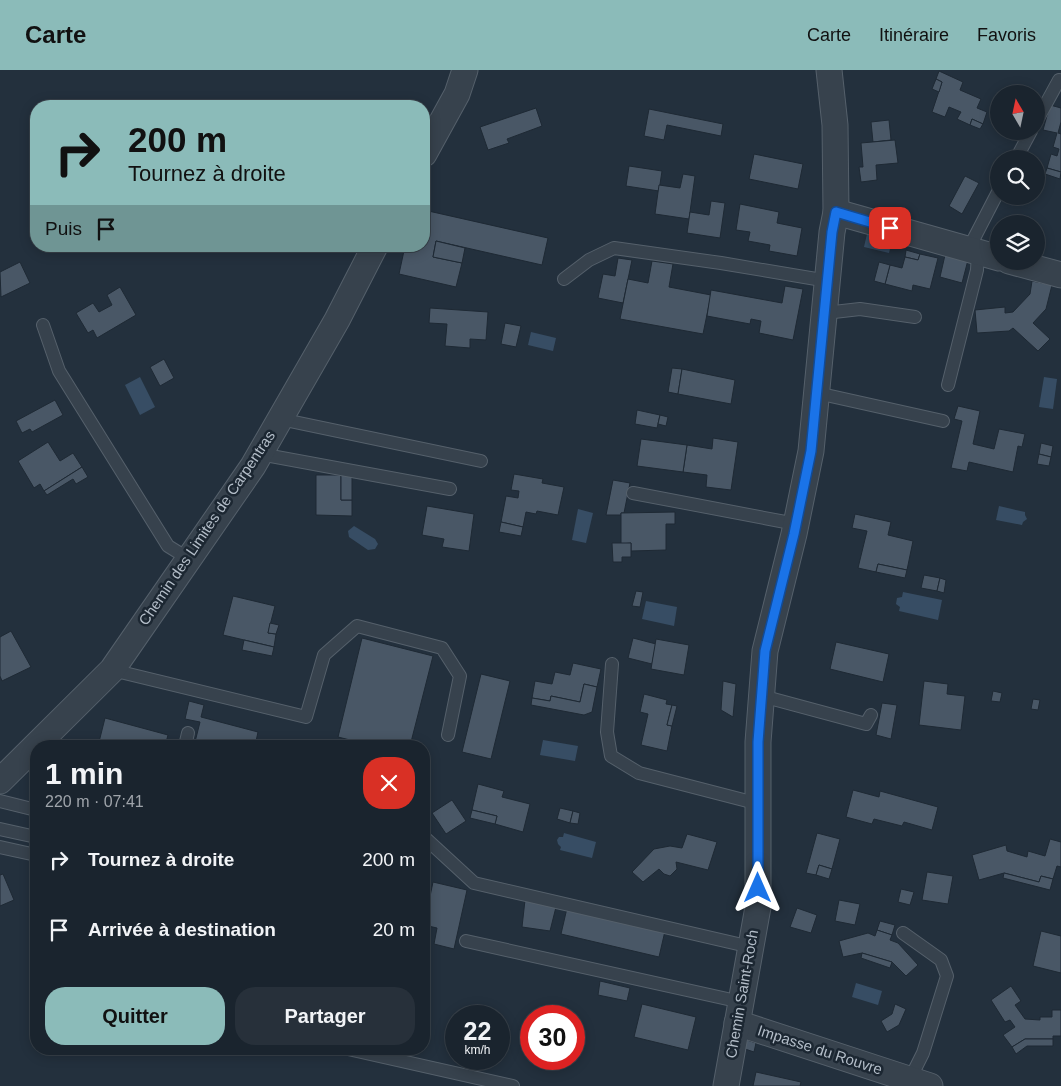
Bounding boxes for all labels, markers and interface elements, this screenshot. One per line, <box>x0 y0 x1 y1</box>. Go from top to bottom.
text: Carte <box>25 21 86 48</box>
text: Carte <box>807 25 851 45</box>
text: Itinéraire <box>879 25 949 45</box>
text: Favoris <box>977 25 1036 45</box>
north arrow <box>990 85 1045 140</box>
map controls <box>990 85 1045 270</box>
icon: right <box>45 120 110 185</box>
text: 200 m <box>128 120 227 159</box>
button: search <box>990 150 1045 205</box>
text: Tournez à droite <box>128 161 286 186</box>
pin <box>869 207 911 249</box>
icon: arrive <box>876 214 904 242</box>
icon: arrive <box>92 215 120 243</box>
button: layers <box>990 215 1045 270</box>
text: Puis <box>45 218 82 239</box>
street label: Chemin des Limites de Carpentras <box>135 427 278 628</box>
text: 1 min <box>45 757 123 790</box>
button: close <box>363 757 415 809</box>
text: 220 m · 07:41 <box>45 793 144 810</box>
icon: right <box>45 846 73 874</box>
text: Tournez à droite <box>88 849 234 870</box>
text: 200 m <box>362 849 415 870</box>
position arrow <box>731 861 783 913</box>
icon: arrive <box>45 916 73 944</box>
text: Arrivée à destination <box>88 919 276 940</box>
text: 20 m <box>373 919 415 940</box>
street label: Chemin Saint-Roch <box>722 928 761 1059</box>
button: Quitter <box>45 987 225 1045</box>
button: Partager <box>235 987 415 1045</box>
speed limit sign: 30 <box>520 1005 585 1070</box>
text: 22 <box>464 1017 491 1045</box>
street label: Impasse du Rouvre <box>756 1021 885 1078</box>
text: km/h <box>464 1043 491 1057</box>

